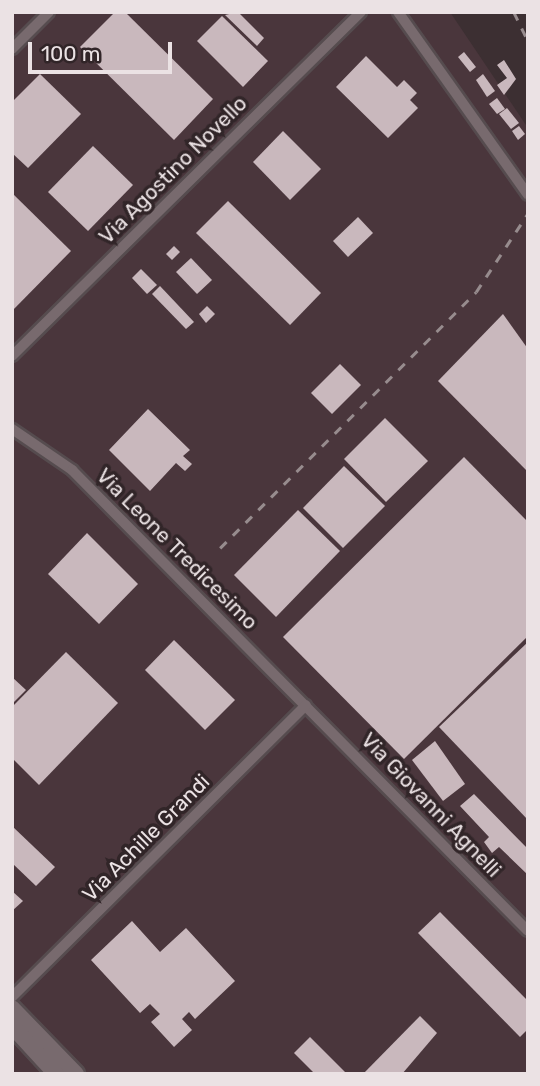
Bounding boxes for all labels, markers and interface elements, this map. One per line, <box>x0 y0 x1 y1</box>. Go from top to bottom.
scale bar <box>32 28 175 72</box>
text: 100 m <box>41 41 100 66</box>
street label: Via Agostino Novello <box>94 91 252 249</box>
street label: Via Leone Tredicesimo <box>91 463 263 635</box>
street label: Via Giovanni Agnelli <box>355 727 507 883</box>
street label: Via Achille Grandi <box>77 769 215 907</box>

